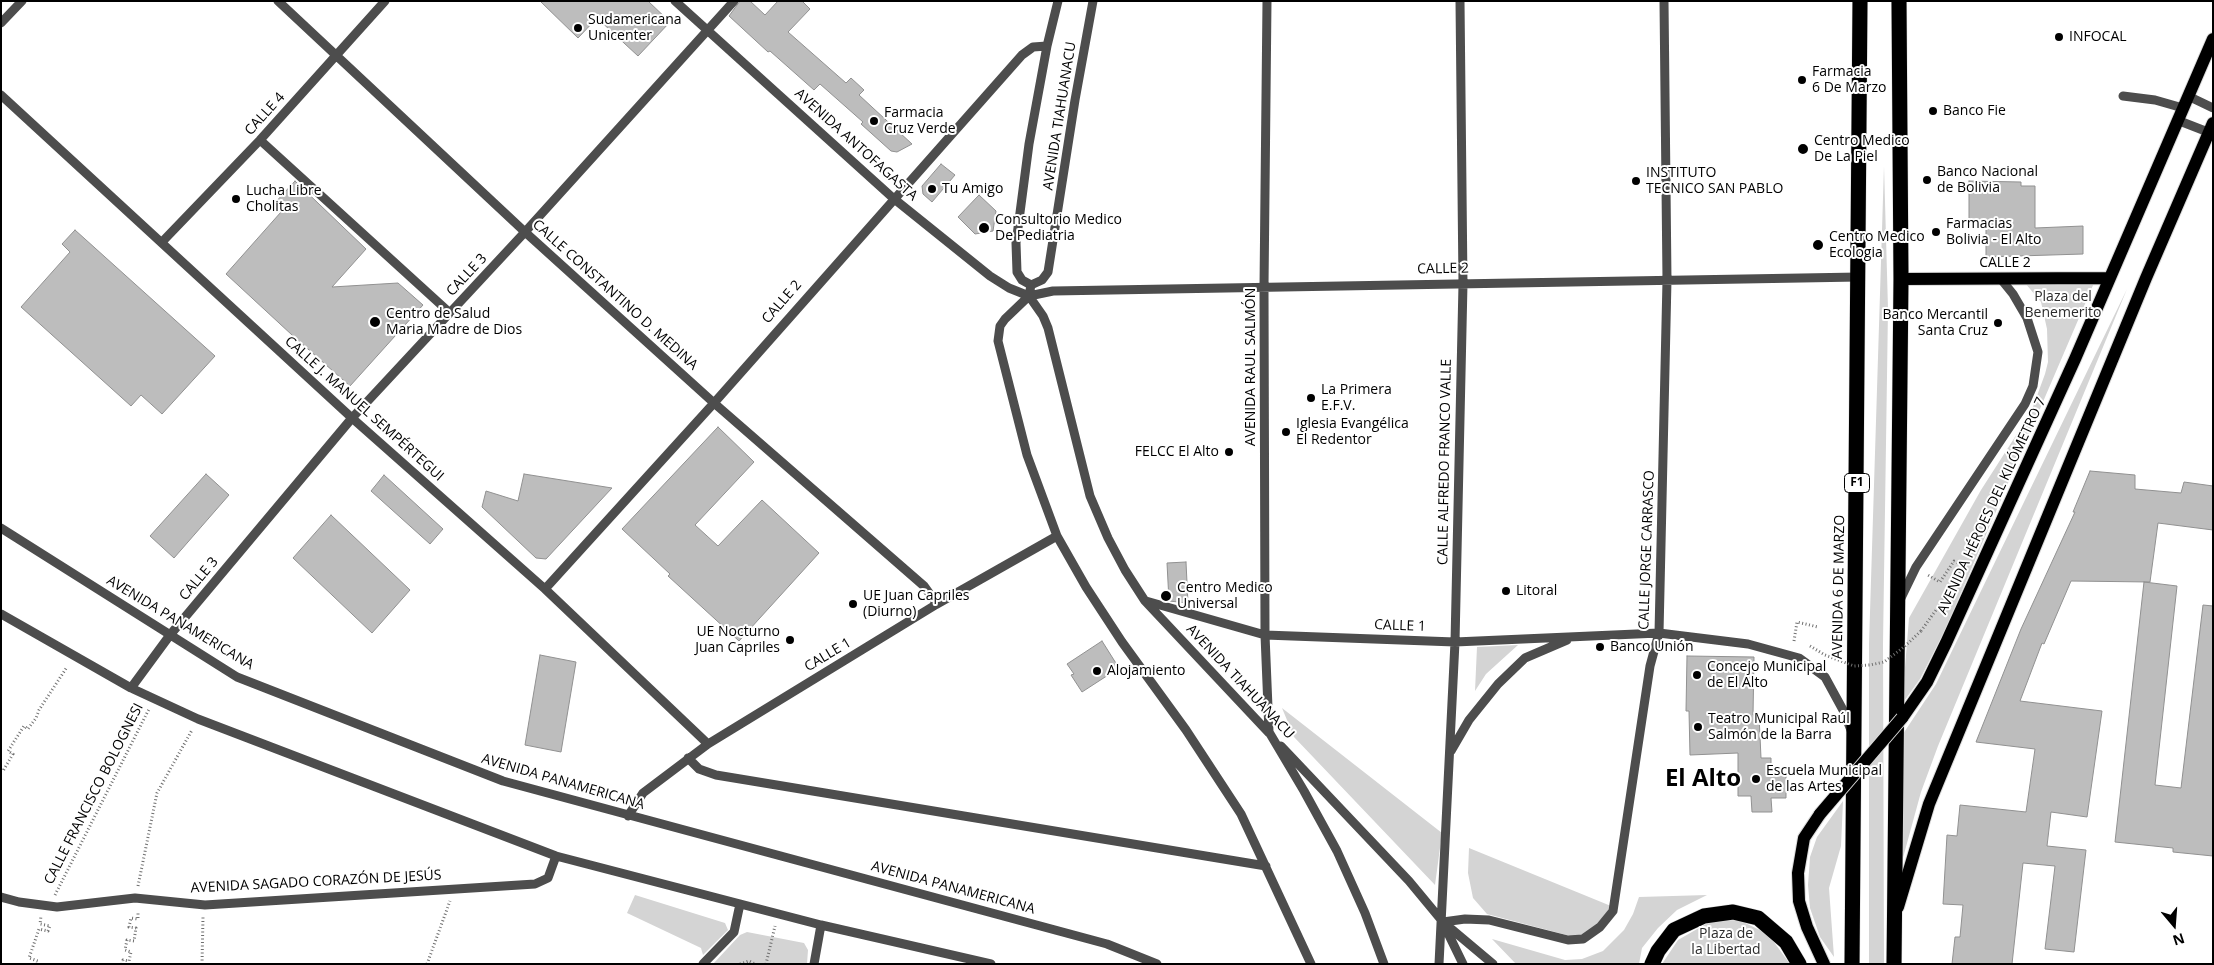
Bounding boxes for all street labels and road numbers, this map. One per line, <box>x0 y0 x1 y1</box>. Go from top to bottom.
street label: AVENIDA TIAHUANACU <box>1040 40 1080 192</box>
street label: AVENIDA ANTOFAGASTA <box>791 85 921 205</box>
street label: CALLE 4 <box>241 89 289 139</box>
street label: CALLE CONSTANTINO D. MEDINA <box>529 216 701 374</box>
street label: CALLE 3 <box>443 250 491 300</box>
street label: CALLE 2 <box>1979 255 2031 271</box>
street label: CALLE 2 <box>1417 260 1469 278</box>
street label: CALLE 2 <box>759 277 805 327</box>
street label: AVENIDA RAUL SALMÓN <box>1243 288 1259 446</box>
street label: CALLE J. MANUEL SEMPÉRTEGUI <box>281 333 447 485</box>
street label: CALLE ALFREDO FRANCO VALLE <box>1435 359 1455 565</box>
street label: AVENIDA HÉROES DEL KILÓMETRO 7 <box>1934 395 2050 617</box>
street label: CALLE JORGE CARRASCO <box>1636 470 1658 630</box>
road number: F1 <box>1844 473 1870 492</box>
street label: AVENIDA 6 DE MARZO <box>1829 515 1849 659</box>
street label: CALLE 3 <box>176 554 222 604</box>
street label: AVENIDA PANAMERICANA <box>103 572 257 674</box>
street label: CALLE 1 <box>1374 617 1426 635</box>
street label: AVENIDA TIAHUANACU <box>1183 621 1297 743</box>
street label: CALLE 1 <box>802 634 854 676</box>
street label: CALLE FRANCISCO BOLOGNESI <box>41 701 147 887</box>
street label: AVENIDA PANAMERICANA <box>480 751 646 813</box>
street label: AVENIDA PANAMERICANA <box>869 858 1037 918</box>
street label: AVENIDA SAGADO CORAZÓN DE JESÚS <box>190 867 442 897</box>

